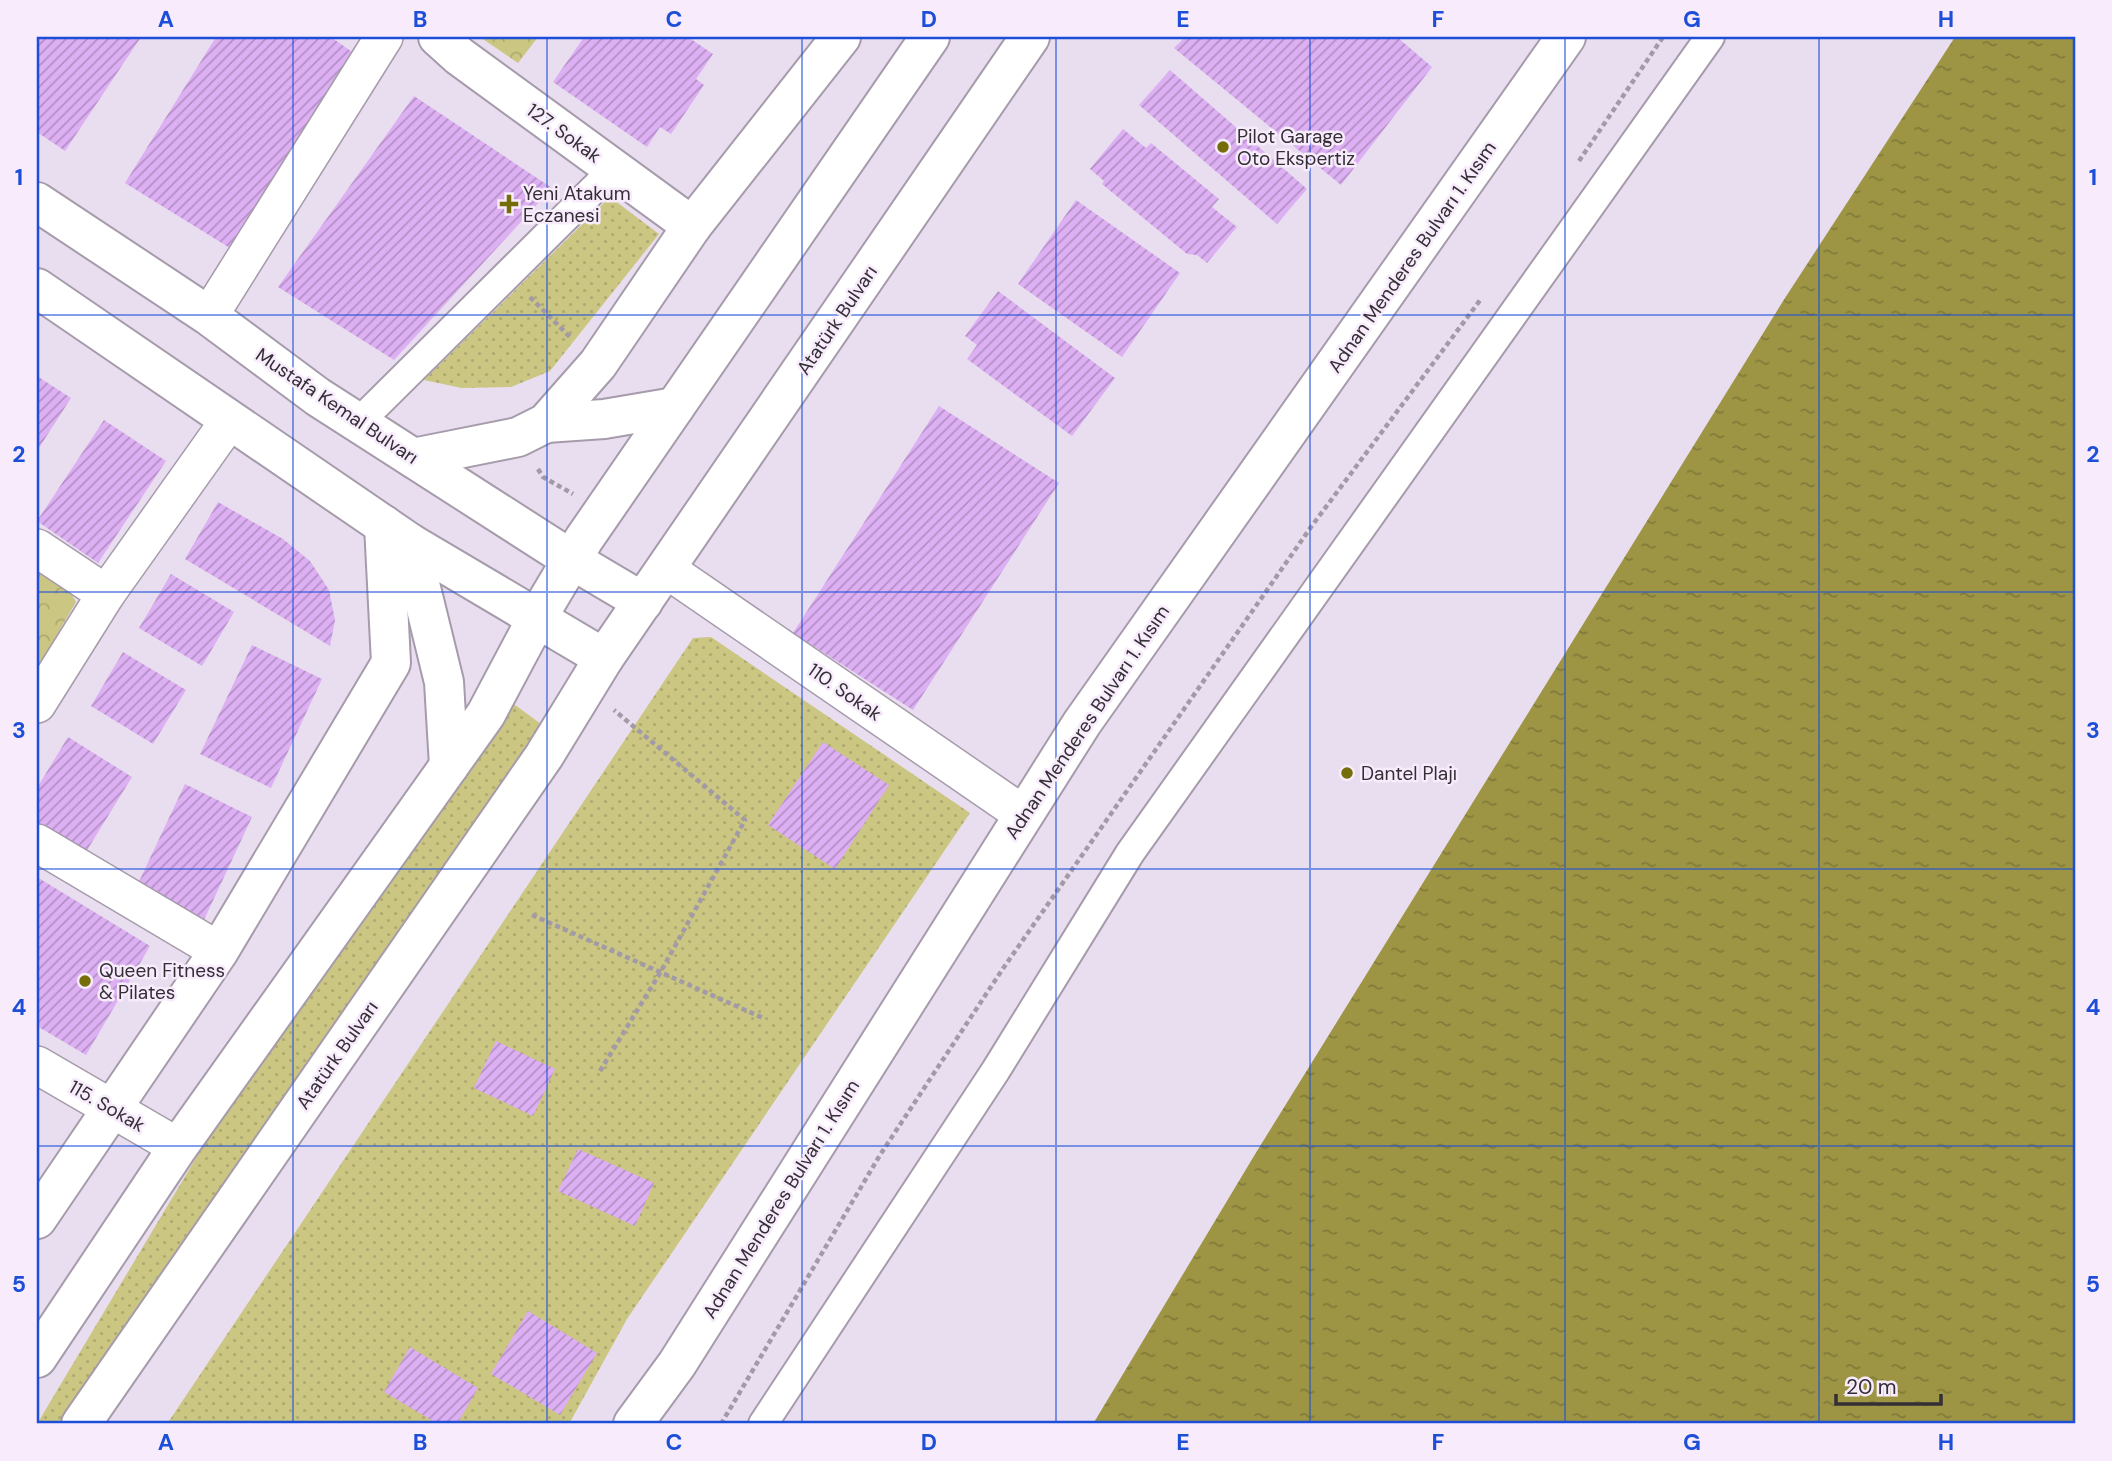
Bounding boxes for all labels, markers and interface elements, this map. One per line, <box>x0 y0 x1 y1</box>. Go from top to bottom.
text: A <box>158 4 174 34</box>
text: B <box>413 4 427 34</box>
text: C <box>666 4 682 34</box>
text: D <box>921 4 937 34</box>
text: E <box>1176 4 1190 34</box>
text: F <box>1432 4 1445 34</box>
text: G <box>1683 4 1701 34</box>
text: H <box>1938 4 1954 34</box>
street label: 127. Sokak <box>522 98 607 169</box>
place label: Pilot Garage Oto Ekspertiz <box>1237 124 1355 171</box>
street label: Adnan Menderes Bulvarı 1. Kısım <box>1322 136 1502 378</box>
marker: Pilot Garage Oto Ekspertiz <box>1215 139 1231 155</box>
text: 1 <box>15 162 23 192</box>
text: 1 <box>2089 162 2097 192</box>
place label: Yeni Atakum Eczanesi <box>523 181 631 228</box>
marker: Yeni Atakum Eczanesi <box>501 196 517 212</box>
street label: Atatürk Bulvarı <box>791 260 883 380</box>
street label: Mustafa Kemal Bulvarı <box>251 342 423 470</box>
text: 2 <box>12 439 26 469</box>
text: 2 <box>2086 439 2100 469</box>
street label: Adnan Menderes Bulvarı 1. Kısım <box>999 600 1175 844</box>
street label: 110. Sokak <box>803 657 887 727</box>
text: 3 <box>12 715 26 745</box>
text: 3 <box>2086 715 2100 745</box>
place label: Dantel Plajı <box>1361 761 1457 786</box>
marker: Dantel Plajı <box>1339 765 1355 781</box>
place label: Queen Fitness & Pilates <box>99 958 225 1005</box>
marker: Queen Fitness & Pilates <box>77 973 93 989</box>
text: 4 <box>12 992 27 1022</box>
text: 4 <box>2086 992 2101 1022</box>
street label: Atatürk Bulvarı <box>290 996 384 1114</box>
street label: 115. Sokak <box>64 1074 150 1138</box>
street label: Adnan Menderes Bulvarı 1. Kısım <box>697 1075 865 1323</box>
text: 5 <box>12 1269 26 1299</box>
text: 5 <box>2086 1269 2100 1299</box>
scale bar <box>1836 1363 1940 1407</box>
text: 20 m <box>1846 1373 1897 1401</box>
text: A <box>158 1427 174 1457</box>
text: B <box>413 1427 427 1457</box>
text: C <box>666 1427 682 1457</box>
text: D <box>921 1427 937 1457</box>
text: E <box>1176 1427 1190 1457</box>
text: F <box>1432 1427 1445 1457</box>
text: G <box>1683 1427 1701 1457</box>
text: H <box>1938 1427 1954 1457</box>

